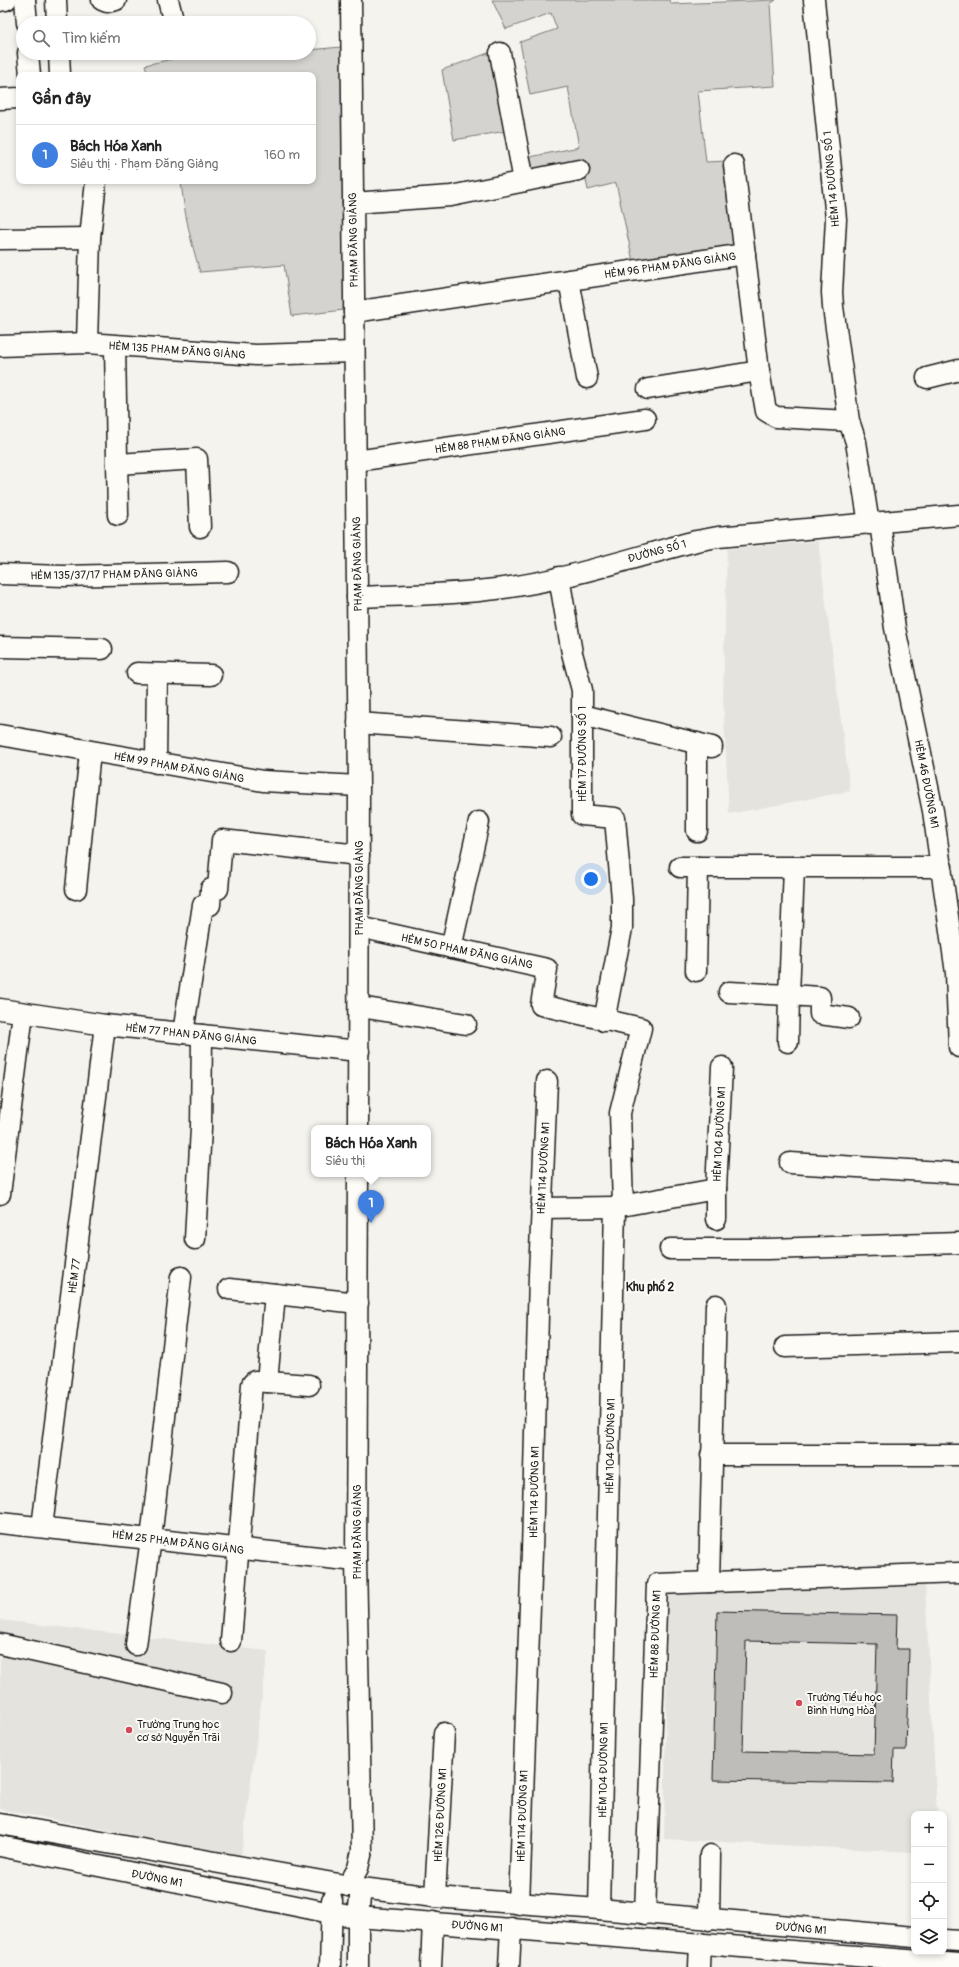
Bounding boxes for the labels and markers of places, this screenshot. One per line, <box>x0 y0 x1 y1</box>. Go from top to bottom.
pin: 1 <box>358 1190 384 1223</box>
place label: Trường Tiểu học Bình Hưng Hòa <box>807 1691 882 1717</box>
marker: Trường Tiểu học Bình Hưng Hòa <box>794 1698 804 1708</box>
place label: Trường Trung học cơ sở Nguyễn Trãi <box>137 1718 220 1744</box>
marker: Trường Trung học cơ sở Nguyễn Trãi <box>124 1725 134 1735</box>

